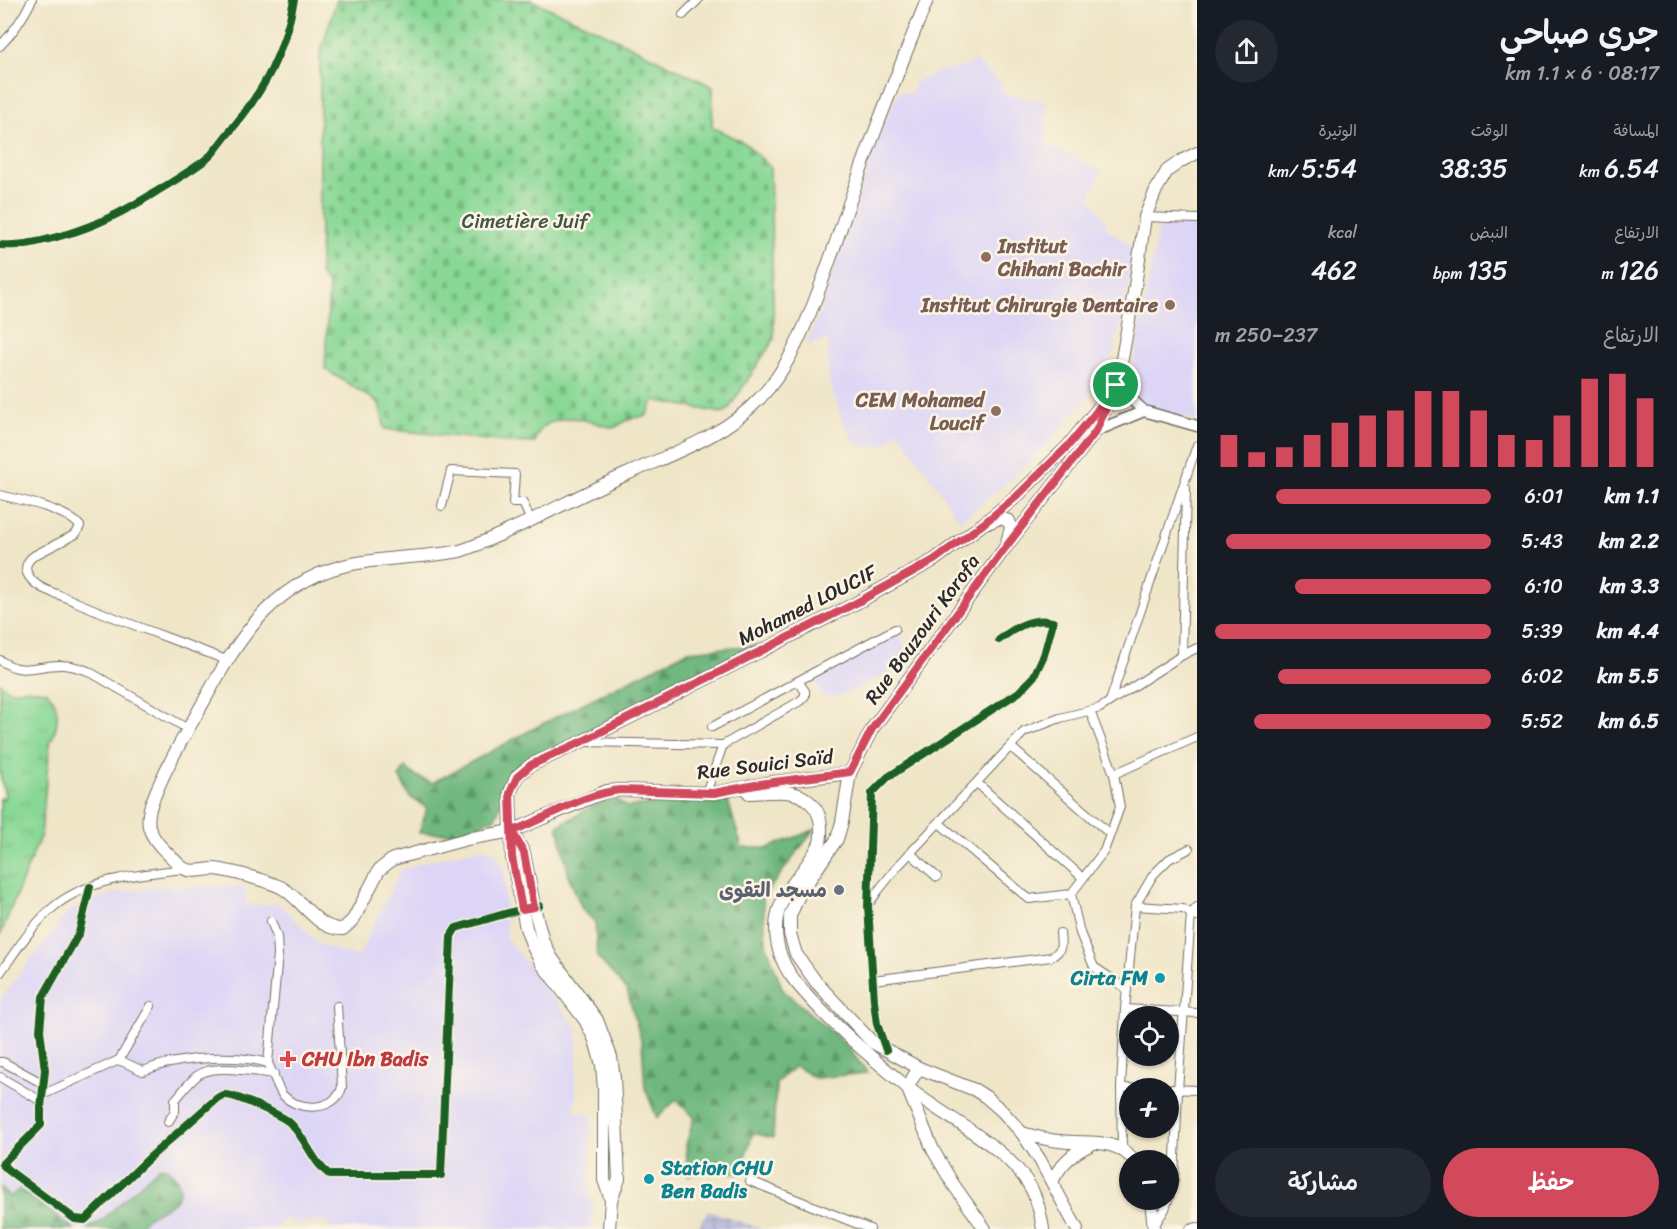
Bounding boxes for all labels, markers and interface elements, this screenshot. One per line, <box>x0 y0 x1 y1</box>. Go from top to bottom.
text: جري صباحي <box>1500 4 1659 62</box>
button: share <box>1215 20 1278 83</box>
text: 08:17 · 6 × 1.1 km <box>1505 56 1659 91</box>
text: الوتيرة <box>1318 116 1357 145</box>
text: الوقت <box>1471 116 1508 145</box>
text: المسافة <box>1613 116 1659 145</box>
text: 5:54 <box>1301 145 1357 191</box>
text: 38:35 <box>1440 145 1508 191</box>
text: 6.54 <box>1604 145 1659 191</box>
text: /km <box>1268 157 1301 186</box>
text: km <box>1579 157 1604 186</box>
park label: Cimetière Juif <box>462 204 591 239</box>
text: kcal <box>1328 218 1357 247</box>
text: النبض <box>1470 218 1508 247</box>
text: الارتفاع <box>1614 218 1659 247</box>
place label: Institut Chihani Bachir <box>997 229 1127 287</box>
text: 462 <box>1311 247 1357 293</box>
text: 135 <box>1467 247 1508 293</box>
text: 126 <box>1618 247 1659 293</box>
marker: Institut Chihani Bachir <box>979 250 993 264</box>
text: bpm <box>1433 259 1467 288</box>
text: m <box>1602 259 1618 288</box>
place label: Institut Chirurgie Dentaire <box>920 288 1159 323</box>
marker: Institut Chirurgie Dentaire <box>1163 298 1177 312</box>
text: 237–250 m <box>1215 318 1317 353</box>
text: الارتفاع <box>1603 318 1659 353</box>
pin <box>1090 359 1141 410</box>
icon: arrive <box>1099 368 1132 401</box>
place label: CEM Mohamed Loucif <box>855 383 987 441</box>
marker: CEM Mohamed Loucif <box>989 404 1003 418</box>
text: 6:01 <box>1524 479 1563 514</box>
text: 1.1 km <box>1605 479 1659 514</box>
text: 5:43 <box>1521 524 1563 559</box>
text: 2.2 km <box>1599 524 1659 559</box>
street label: Rue Bouzouri Korofa <box>856 547 989 712</box>
street label: Mohamed LOUCIF <box>731 555 884 656</box>
text: 6:10 <box>1524 569 1563 604</box>
text: 3.3 km <box>1600 569 1659 604</box>
text: 5:39 <box>1521 614 1563 649</box>
text: 4.4 km <box>1597 614 1659 649</box>
text: 6:02 <box>1521 659 1563 694</box>
text: 5.5 km <box>1597 659 1659 694</box>
text: 5:52 <box>1521 704 1563 739</box>
text: 6.5 km <box>1598 704 1659 739</box>
street label: Rue Souici Saïd <box>695 739 836 790</box>
place label: مسجد التقوى <box>719 873 827 908</box>
marker: مسجد التقوى <box>832 883 846 897</box>
place label: Cirta FM <box>1070 961 1149 996</box>
marker: Cirta FM <box>1153 971 1167 985</box>
map controls <box>1119 1006 1179 1210</box>
button: locate <box>1119 1006 1179 1066</box>
place label: CHU Ibn Badis <box>301 1042 429 1077</box>
marker: CHU Ibn Badis <box>279 1050 297 1068</box>
button: + <box>1119 1078 1179 1138</box>
button: مشاركة <box>1215 1148 1431 1217</box>
button: حفظ <box>1443 1148 1659 1217</box>
button: − <box>1119 1150 1179 1210</box>
place label: Station CHU Ben Badis <box>660 1151 773 1209</box>
marker: Station CHU Ben Badis <box>642 1172 656 1186</box>

